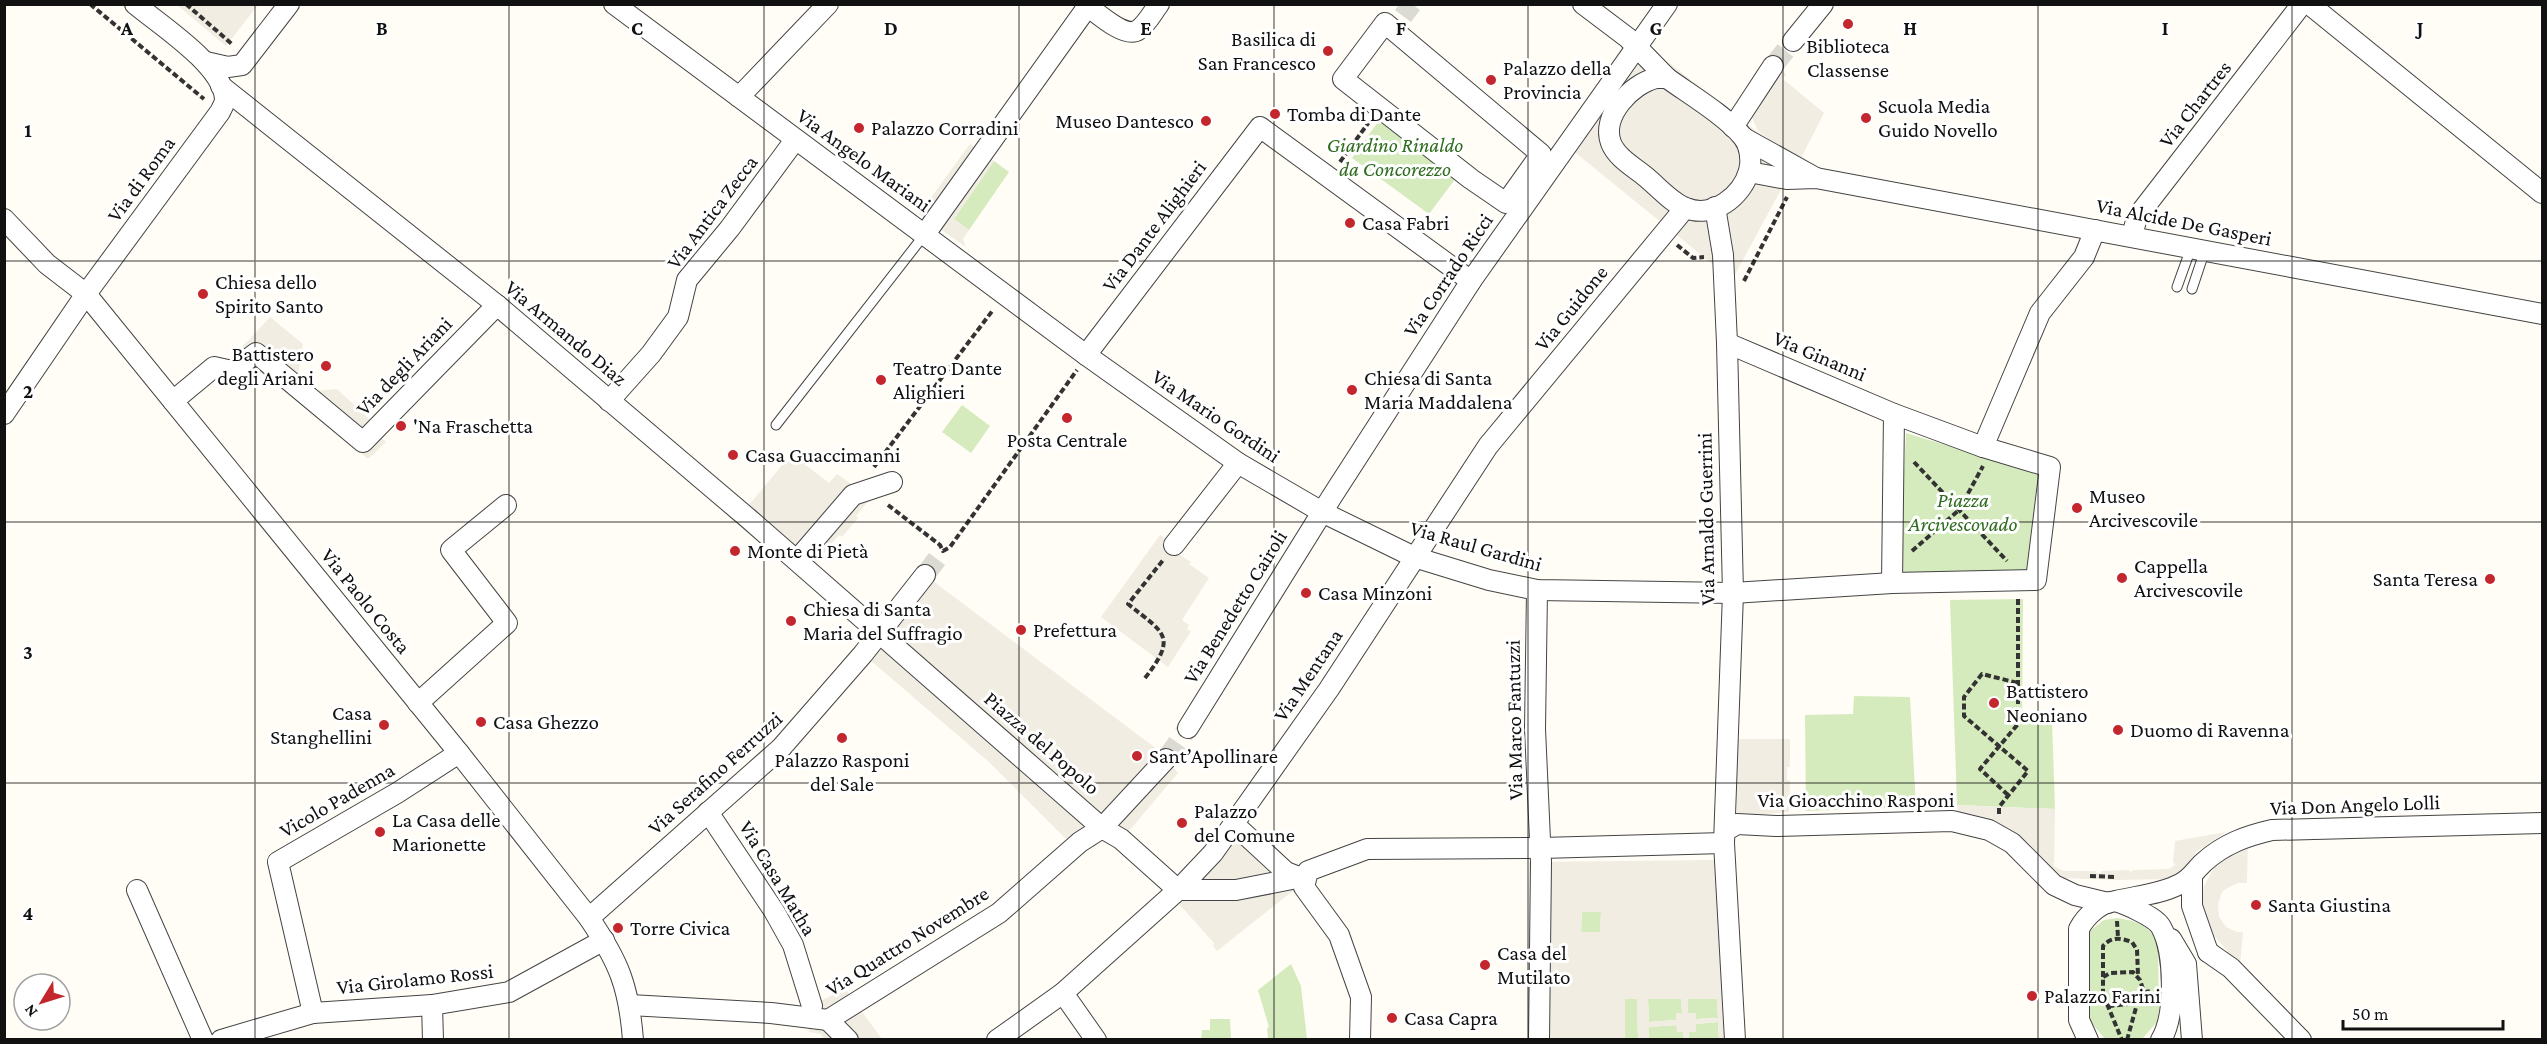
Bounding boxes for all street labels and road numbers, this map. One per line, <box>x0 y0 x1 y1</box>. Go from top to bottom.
street label: Via Chartres <box>2154 56 2236 152</box>
street label: Via Angelo Mariani <box>792 103 936 217</box>
street label: Via di Roma <box>102 131 180 226</box>
street label: Via Antica Zecca <box>661 150 763 274</box>
street label: Via Dante Alighieri <box>1097 155 1211 296</box>
street label: Via Alcide De Gasperi <box>2094 193 2274 251</box>
street label: Via Corrado Ricci <box>1398 209 1498 341</box>
street label: Via Guidone <box>1529 261 1613 355</box>
street label: Via Armando Diaz <box>500 275 632 391</box>
street label: Via degli Ariani <box>351 311 457 420</box>
street label: Via Ginanni <box>1770 326 1871 387</box>
street label: Via Mario Gordini <box>1147 364 1285 468</box>
street label: Via Arnaldo Guerrini <box>1692 432 1720 606</box>
street label: Via Raul Gardini <box>1407 516 1545 576</box>
street label: Via Benedetto Cairoli <box>1178 525 1292 688</box>
street label: Via Paolo Costa <box>316 543 416 659</box>
street label: Via Mentana <box>1268 624 1348 726</box>
street label: Via Marco Fantuzzi <box>1501 639 1527 800</box>
street label: Piazza del Popolo <box>979 686 1105 800</box>
street label: Via Serafino Ferruzzi <box>643 706 787 839</box>
street label: Vicolo Padenna <box>275 757 399 843</box>
street label: Via Gioacchino Rasponi <box>1757 788 1955 812</box>
street label: Via Don Angelo Lolli <box>2270 790 2441 820</box>
street label: Via Casa Matha <box>734 816 822 940</box>
street label: Via Quattro Novembre <box>821 881 993 1001</box>
street label: Via Girolamo Rossi <box>336 959 495 999</box>

